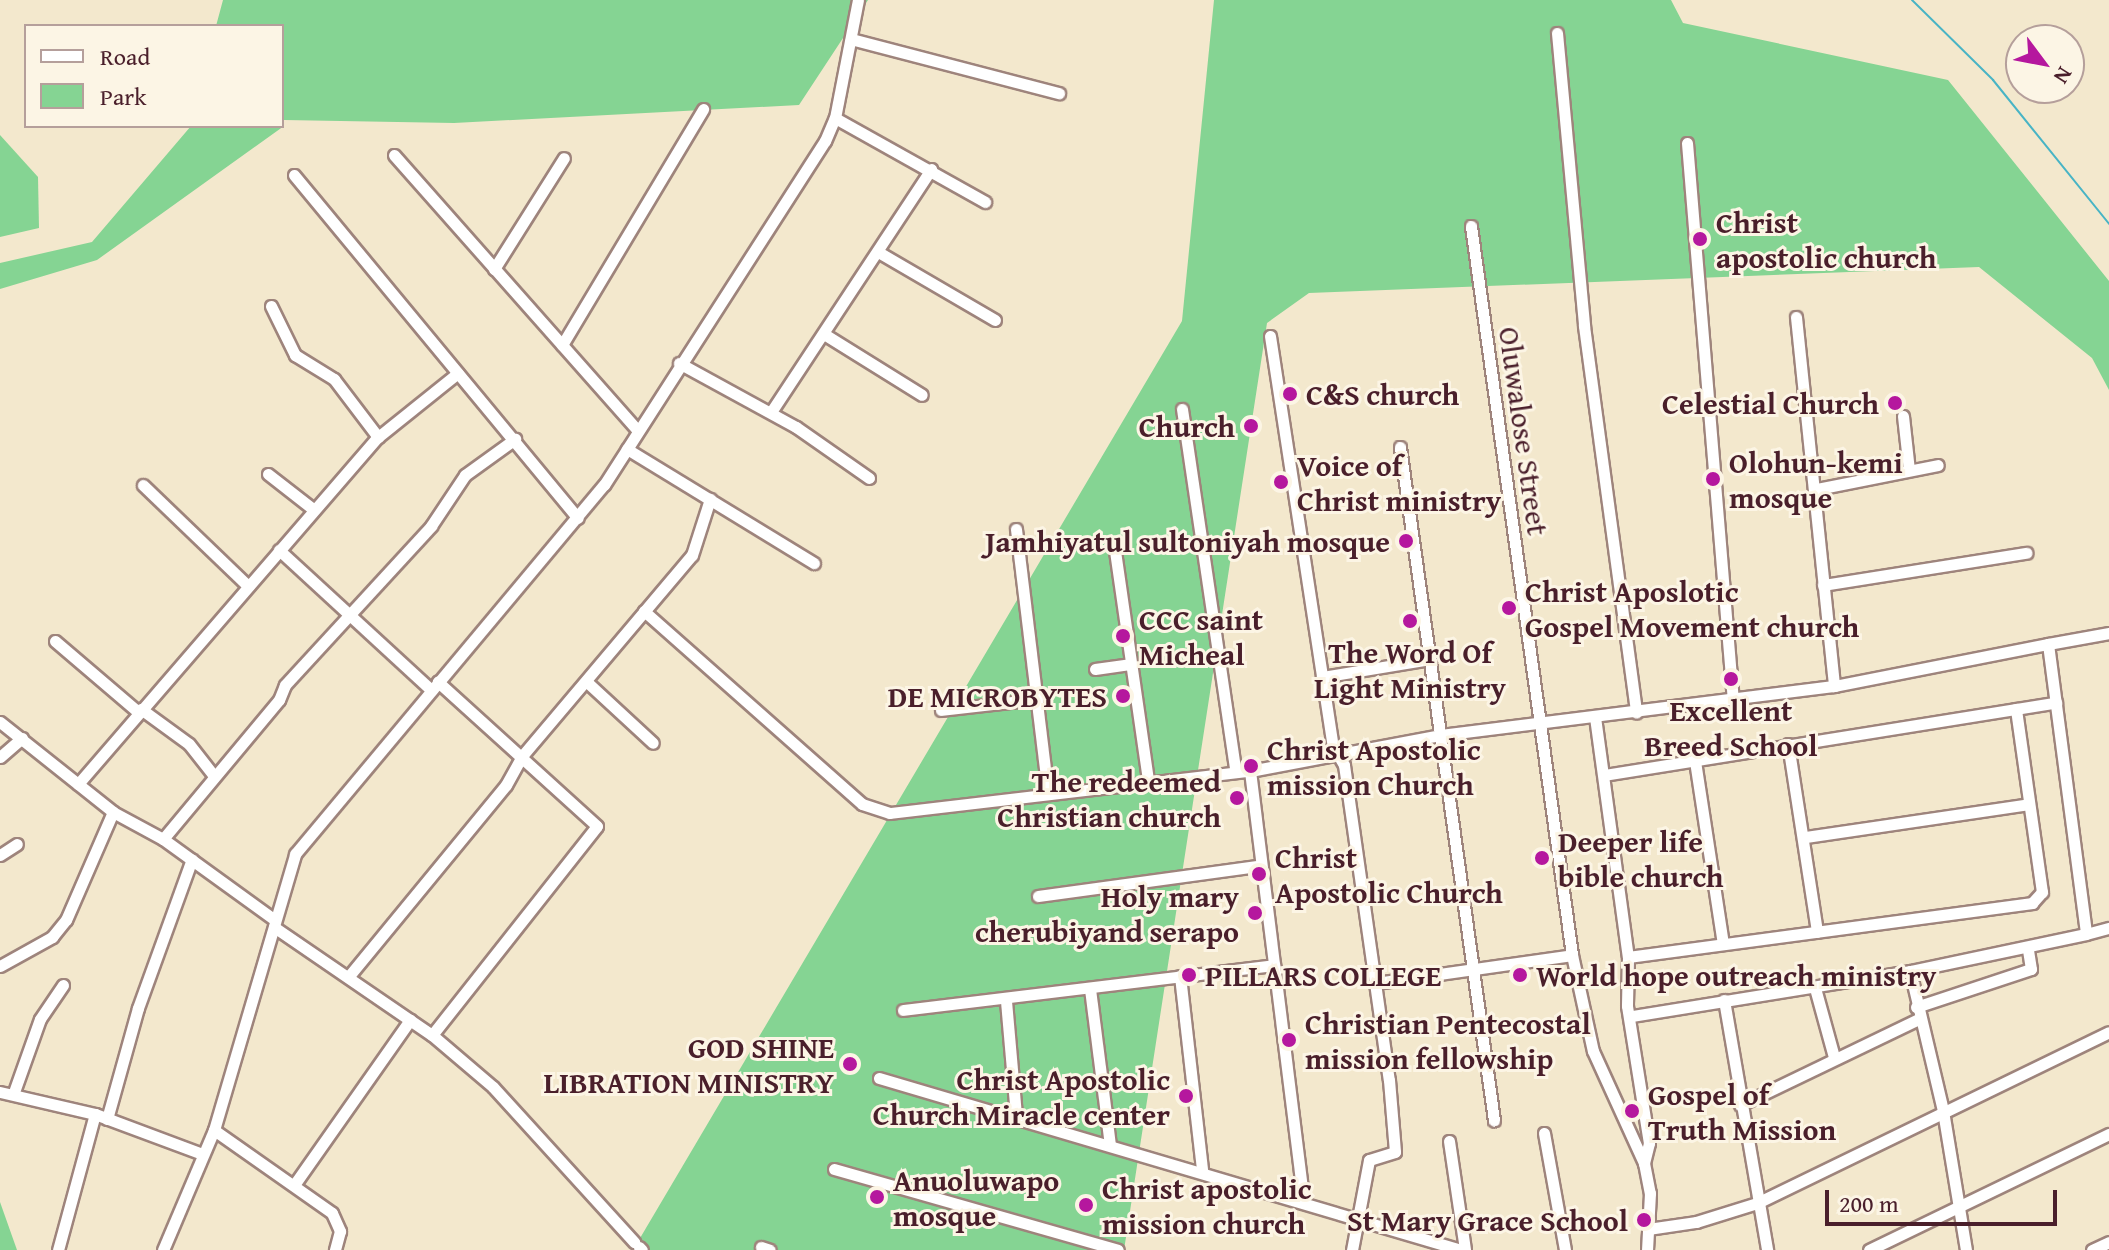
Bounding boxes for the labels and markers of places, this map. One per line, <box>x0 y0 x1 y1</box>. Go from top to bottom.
place label: Christ apostolic church <box>1716 204 1936 274</box>
marker: Christ apostolic church <box>1691 230 1709 248</box>
place label: C&S church <box>1306 376 1459 412</box>
marker: C&S church <box>1281 385 1299 403</box>
place label: Celestial Church <box>1662 385 1879 421</box>
marker: Celestial Church <box>1886 394 1904 412</box>
place label: Church <box>1139 408 1235 444</box>
marker: Church <box>1242 417 1260 435</box>
place label: Olohun-kemi mosque <box>1729 444 1903 514</box>
place label: Voice of Christ ministry <box>1297 447 1501 518</box>
marker: Olohun-kemi mosque <box>1704 470 1722 488</box>
marker: Voice of Christ ministry <box>1272 473 1290 491</box>
place label: Jamhiyatul sultoniyah mosque <box>985 523 1390 559</box>
marker: Jamhiyatul sultoniyah mosque <box>1397 532 1415 550</box>
place label: Christ Aposlotic Gospel Movement church <box>1525 573 1859 644</box>
marker: Christ Aposlotic Gospel Movement church <box>1500 599 1518 617</box>
place label: CCC saint Micheal <box>1139 601 1263 672</box>
marker: The Word Of Light Ministry <box>1401 612 1419 630</box>
marker: CCC saint Micheal <box>1114 627 1132 645</box>
place label: The Word Of Light Ministry <box>1314 634 1506 704</box>
marker: Excellent Breed School <box>1722 670 1740 688</box>
place label: DE MICROBYTES <box>888 678 1107 714</box>
marker: DE MICROBYTES <box>1114 687 1132 705</box>
place label: Excellent Breed School <box>1644 692 1818 762</box>
place label: Christ Apostolic mission Church <box>1267 731 1480 802</box>
marker: Christ Apostolic mission Church <box>1242 757 1260 775</box>
place label: The redeemed Christian church <box>997 763 1221 834</box>
marker: The redeemed Christian church <box>1228 789 1246 807</box>
place label: Deeper life bible church <box>1558 823 1724 894</box>
place label: Christ Apostolic Church <box>1275 839 1503 910</box>
marker: Deeper life bible church <box>1533 849 1551 867</box>
marker: Christ Apostolic Church <box>1250 865 1268 883</box>
place label: Holy mary cherubiyand serapo <box>975 878 1239 948</box>
marker: Holy mary cherubiyand serapo <box>1246 904 1264 922</box>
place label: PILLARS COLLEGE <box>1205 957 1441 993</box>
place label: World hope outreach ministry <box>1536 957 1936 993</box>
marker: PILLARS COLLEGE <box>1180 966 1198 984</box>
marker: World hope outreach ministry <box>1511 966 1529 984</box>
place label: Christian Pentecostal mission fellowship <box>1305 1005 1591 1076</box>
place label: GOD SHINE LIBRATION MINISTRY <box>543 1029 834 1100</box>
marker: Christian Pentecostal mission fellowship <box>1280 1031 1298 1049</box>
marker: GOD SHINE LIBRATION MINISTRY <box>841 1055 859 1073</box>
place label: Christ Apostolic Church Miracle center <box>873 1061 1170 1132</box>
place label: Gospel of Truth Mission <box>1648 1076 1836 1146</box>
marker: Christ Apostolic Church Miracle center <box>1177 1087 1195 1105</box>
marker: Gospel of Truth Mission <box>1623 1102 1641 1120</box>
place label: Anuoluwapo mosque <box>893 1162 1059 1232</box>
place label: Christ apostolic mission church <box>1102 1170 1312 1240</box>
marker: Anuoluwapo mosque <box>868 1188 886 1206</box>
marker: Christ apostolic mission church <box>1077 1196 1095 1214</box>
place label: St Mary Grace School <box>1347 1202 1628 1238</box>
marker: St Mary Grace School <box>1635 1211 1653 1229</box>

